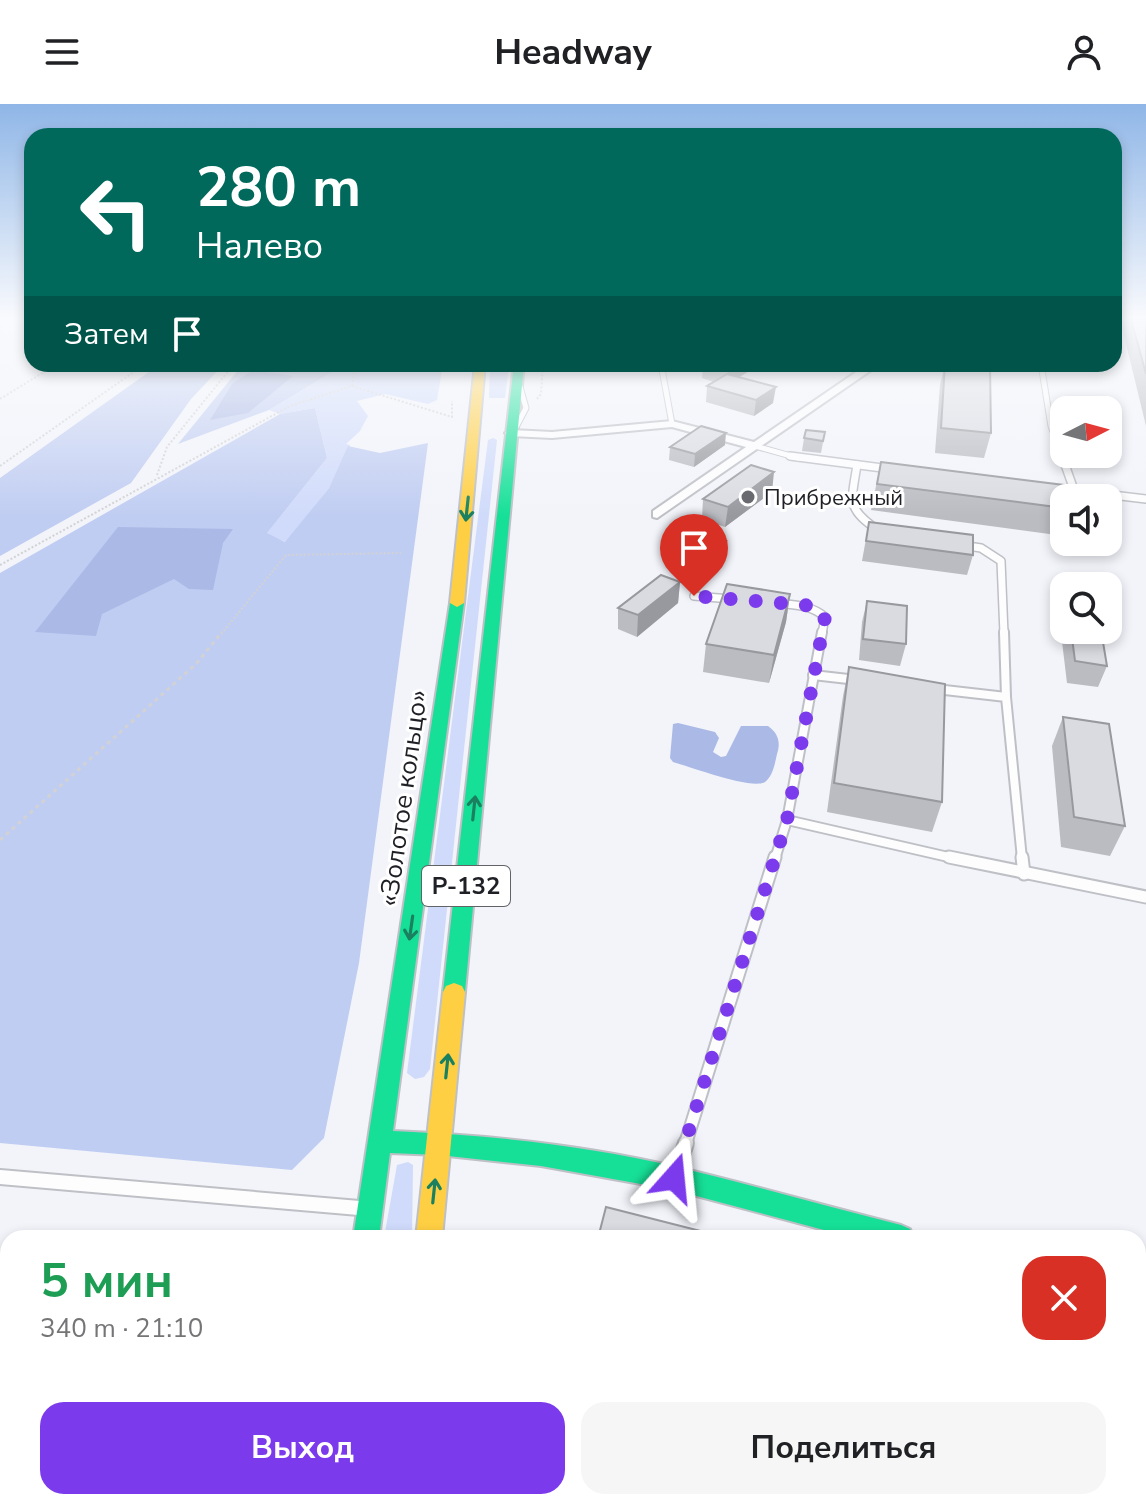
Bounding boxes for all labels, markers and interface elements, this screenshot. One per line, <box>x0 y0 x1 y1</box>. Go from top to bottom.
text: Headway <box>494 28 652 77</box>
icon: menu <box>40 30 84 74</box>
icon: person <box>1062 30 1106 74</box>
text: 280 m <box>196 149 361 226</box>
icon: left <box>64 160 168 264</box>
text: Налево <box>196 222 323 271</box>
icon: arrive <box>165 312 209 356</box>
text: Затем <box>64 314 149 355</box>
north arrow <box>1050 396 1122 468</box>
map controls <box>1050 396 1122 644</box>
place label: Прибрежный <box>764 483 903 513</box>
button: sound <box>1050 484 1122 556</box>
marker: Прибрежный <box>739 488 757 506</box>
one-way arrow <box>459 495 474 522</box>
pin <box>660 514 728 596</box>
icon: arrive <box>672 526 716 570</box>
button: search <box>1050 572 1122 644</box>
street label: «Золотое кольцо» <box>371 688 436 909</box>
one-way arrow <box>467 795 482 822</box>
road number: Р-132 <box>422 866 510 906</box>
one-way arrow <box>403 915 418 940</box>
one-way arrow <box>440 1053 455 1080</box>
position arrow <box>632 1136 716 1220</box>
one-way arrow <box>427 1178 442 1205</box>
text: 5 мин <box>40 1248 173 1314</box>
button: close <box>1022 1256 1106 1340</box>
text: 340 m · 21:10 <box>40 1311 203 1346</box>
button: Выход <box>40 1402 565 1494</box>
button: Поделиться <box>581 1402 1106 1494</box>

